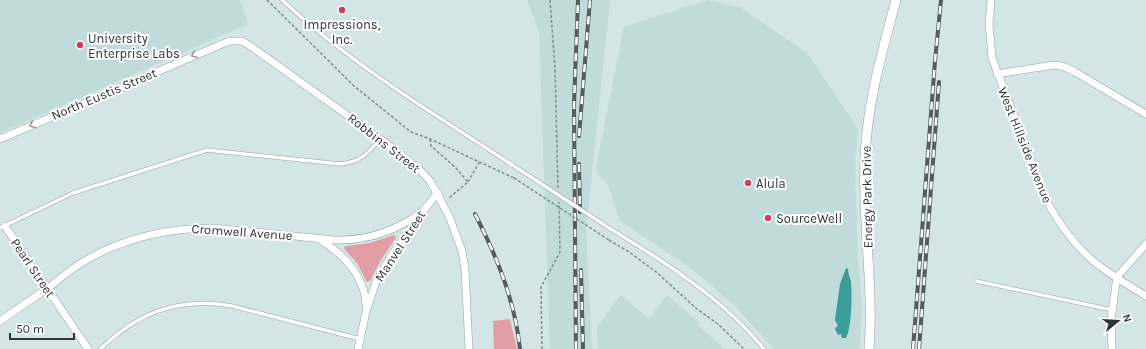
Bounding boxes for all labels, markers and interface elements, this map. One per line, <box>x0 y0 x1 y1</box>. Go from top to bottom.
marker: Impressions, Inc. <box>337 5 347 15</box>
place label: Impressions, Inc. <box>304 17 381 47</box>
place label: University Enterprise Labs <box>88 31 180 61</box>
marker: University Enterprise Labs <box>75 40 85 50</box>
one-way arrow <box>191 51 198 59</box>
street label: North Eustis Street <box>49 65 159 123</box>
street label: West Hillside Avenue <box>995 85 1055 205</box>
street label: Robbins Street <box>345 110 423 176</box>
one-way arrow <box>28 120 36 128</box>
street label: Energy Park Drive <box>859 145 875 249</box>
place label: Alula <box>756 176 786 191</box>
marker: Alula <box>743 178 753 188</box>
street label: Manvel Street <box>371 208 429 284</box>
place label: SourceWell <box>776 211 842 226</box>
marker: SourceWell <box>763 213 773 223</box>
street label: Cromwell Avenue <box>191 221 293 243</box>
street label: Pearl Street <box>8 236 58 301</box>
north arrow <box>1098 301 1138 341</box>
text: N <box>1120 312 1134 324</box>
scale bar <box>10 315 74 341</box>
text: 50 m <box>16 322 44 336</box>

